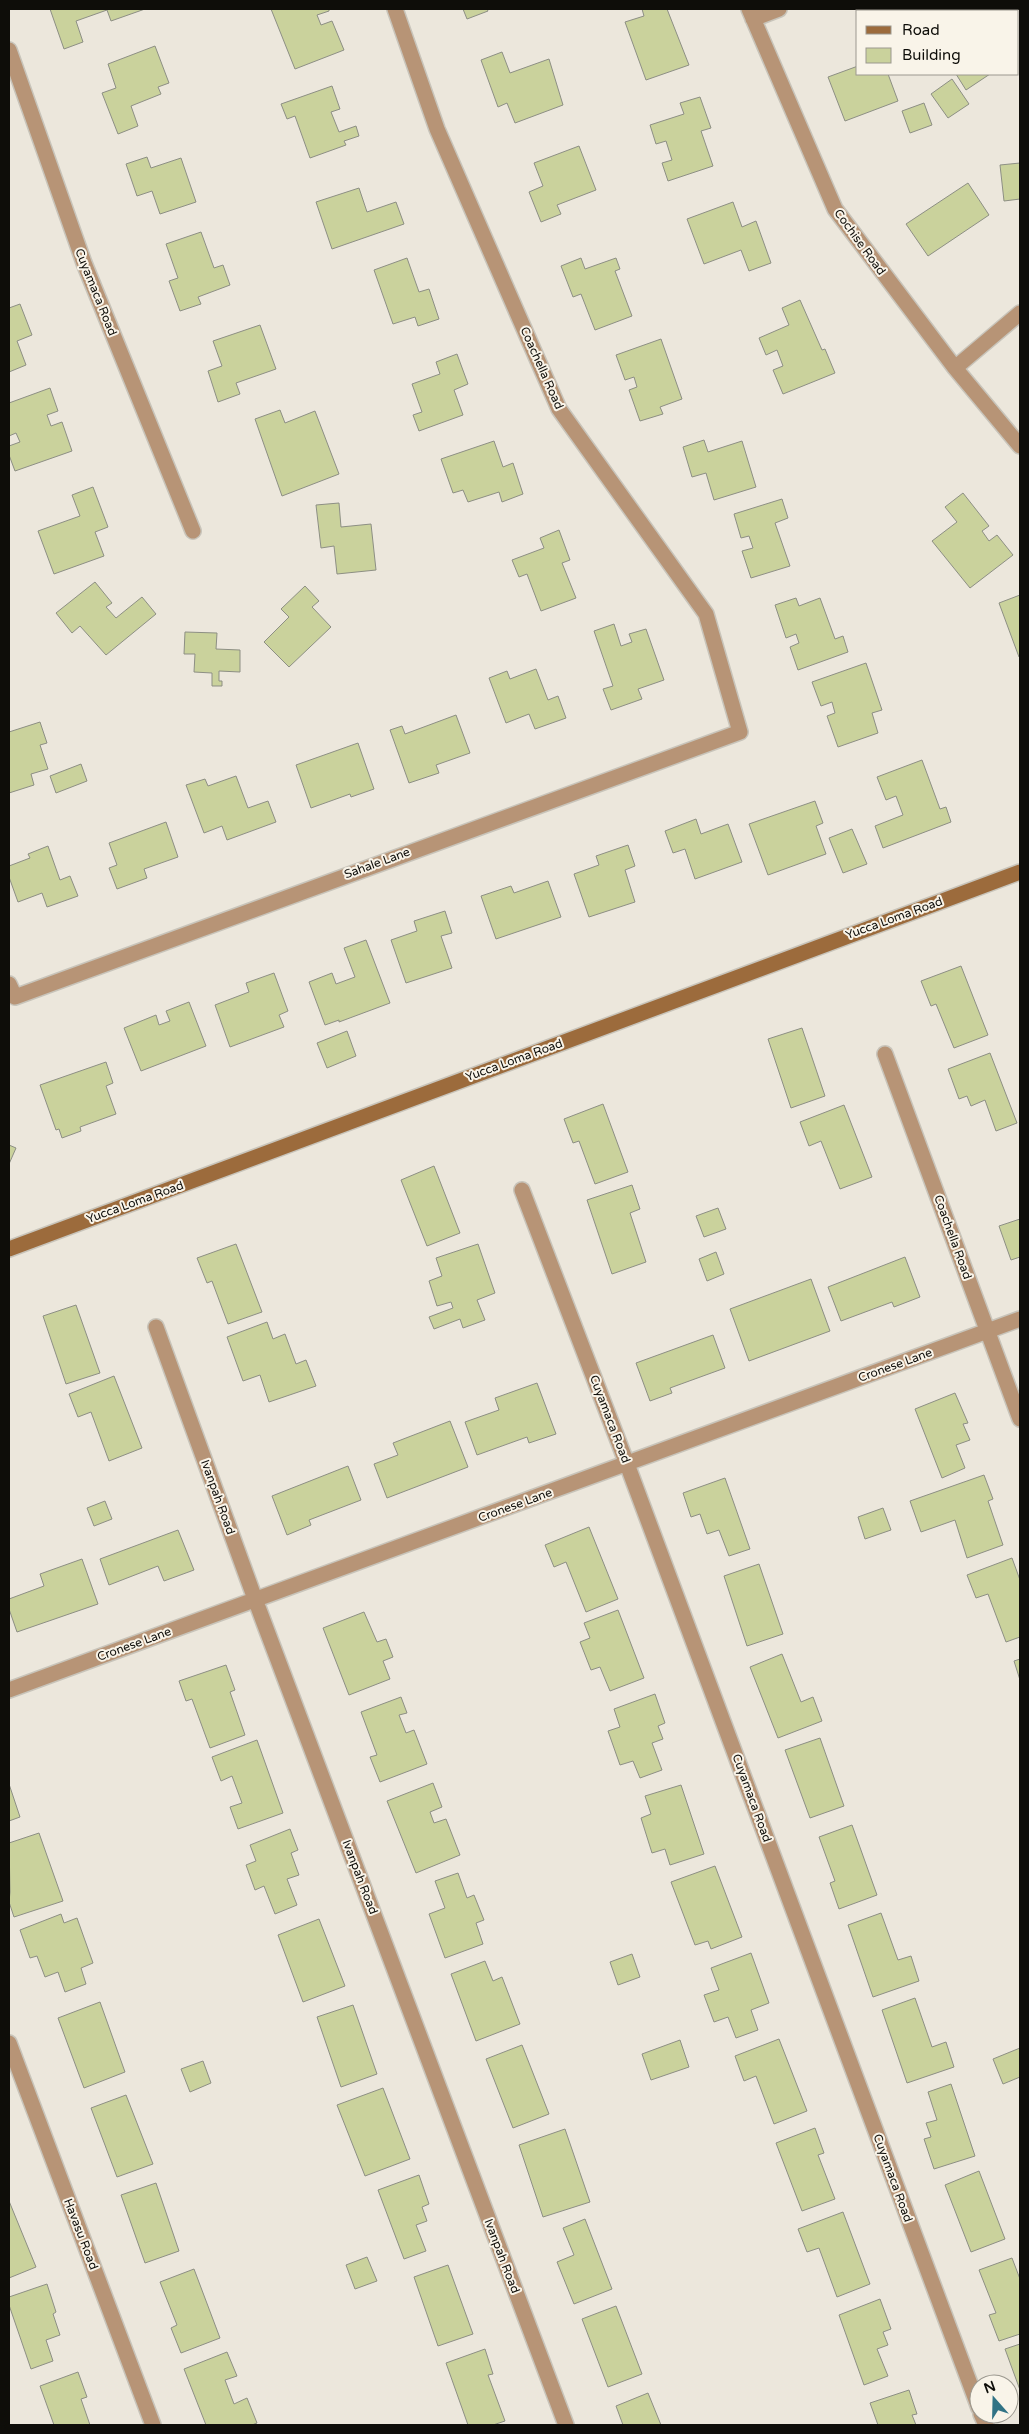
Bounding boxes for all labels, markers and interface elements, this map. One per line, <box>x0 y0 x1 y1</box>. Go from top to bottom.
legend <box>856 10 1019 75</box>
text: Road <box>902 21 940 39</box>
text: Building <box>902 46 961 64</box>
street label: Cochise Road <box>831 206 889 278</box>
street label: Cuyamaca Road <box>72 246 120 338</box>
street label: Coachella Road <box>518 325 566 411</box>
street label: Sahale Lane <box>342 845 412 881</box>
street label: Yucca Loma Road <box>844 894 944 942</box>
street label: Yucca Loma Road <box>464 1036 564 1084</box>
street label: Yucca Loma Road <box>85 1178 185 1226</box>
street label: Coachella Road <box>931 1193 975 1281</box>
street label: Cronese Lane <box>856 1345 934 1385</box>
street label: Cuyamaca Road <box>587 1373 633 1465</box>
street label: Ivanpah Road <box>198 1458 238 1536</box>
street label: Cronese Lane <box>476 1485 554 1525</box>
street label: Cronese Lane <box>95 1624 173 1664</box>
street label: Cuyamaca Road <box>730 1752 774 1844</box>
street label: Ivanpah Road <box>339 1838 381 1916</box>
street label: Cuyamaca Road <box>871 2132 915 2224</box>
street label: Havasu Road <box>61 2196 101 2272</box>
street label: Ivanpah Road <box>481 2217 523 2295</box>
north arrow <box>969 2374 1019 2424</box>
text: N <box>982 2377 998 2397</box>

